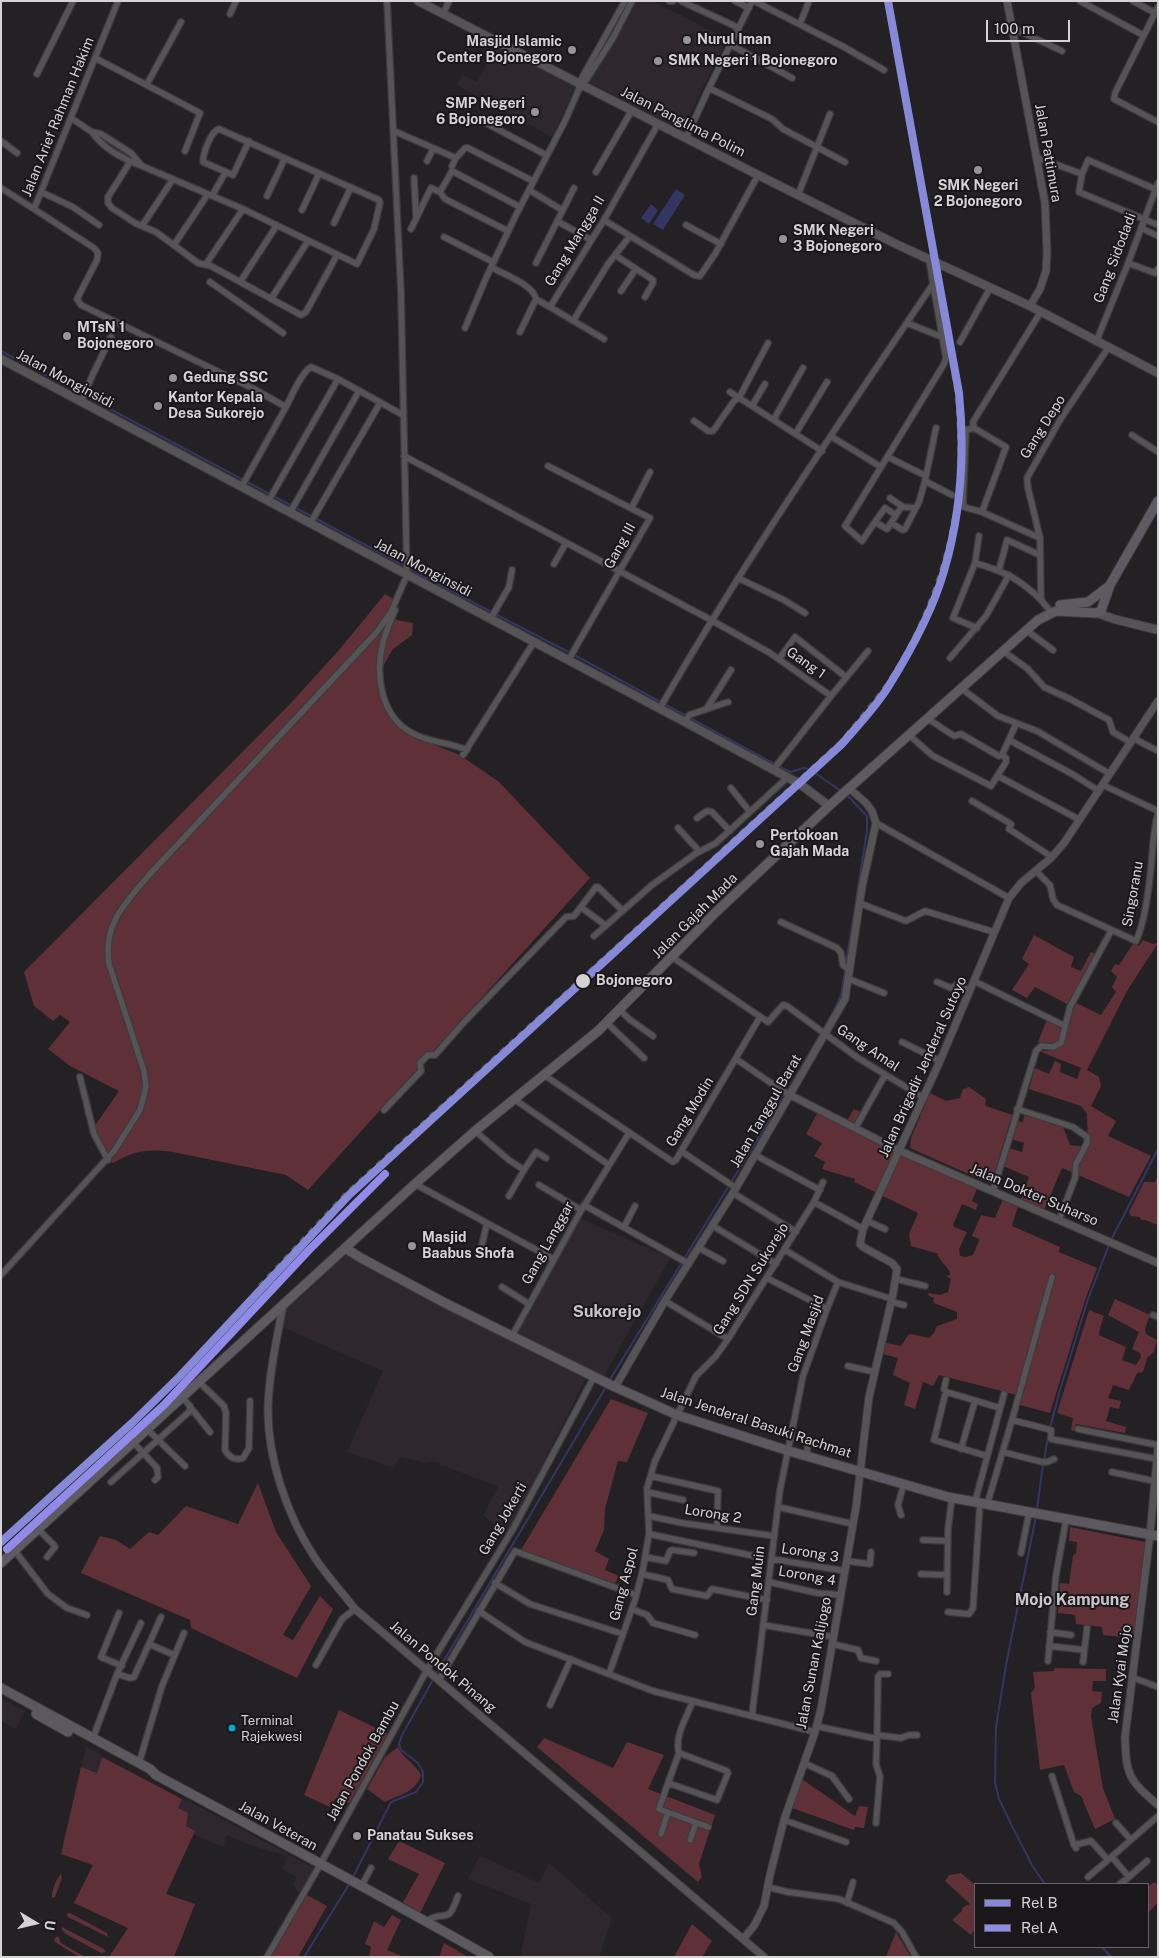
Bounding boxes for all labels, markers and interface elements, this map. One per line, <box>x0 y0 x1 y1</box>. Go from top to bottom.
scale bar <box>989 10 1073 42</box>
text: 100 m <box>994 20 1035 37</box>
place label: Nurul Iman <box>697 32 771 48</box>
place label: Masjid Islamic Center Bojonegoro <box>437 34 562 66</box>
marker: Nurul Iman <box>681 34 693 46</box>
street label: Jalan Arief Rahman Hakim <box>18 35 98 199</box>
marker: Masjid Islamic Center Bojonegoro <box>566 44 578 56</box>
place label: SMK Negeri 1 Bojonegoro <box>668 53 838 69</box>
marker: SMK Negeri 1 Bojonegoro <box>652 55 664 67</box>
street label: Jalan Panglima Polim <box>618 83 748 161</box>
place label: SMP Negeri 6 Bojonegoro <box>436 96 525 128</box>
street label: Jalan Pattimura <box>1031 102 1065 204</box>
marker: SMP Negeri 6 Bojonegoro <box>529 106 541 118</box>
marker: SMK Negeri 2 Bojonegoro <box>972 164 984 176</box>
place label: SMK Negeri 2 Bojonegoro <box>934 178 1022 210</box>
street label: Gang Mangga II <box>541 193 609 289</box>
street label: Gang Sidodadi <box>1090 210 1140 306</box>
place label: SMK Negeri 3 Bojonegoro <box>793 223 882 256</box>
marker: SMK Negeri 3 Bojonegoro <box>777 233 789 245</box>
place label: MTsN 1 Bojonegoro <box>77 320 154 352</box>
marker: MTsN 1 Bojonegoro <box>61 330 73 342</box>
street label: Jalan Monginsidi <box>14 346 116 412</box>
place label: Gedung SSC <box>183 370 268 386</box>
marker: Gedung SSC <box>167 372 179 384</box>
place label: Kantor Kepala Desa Sukorejo <box>168 390 264 422</box>
street label: Gang Depo <box>1017 392 1069 462</box>
marker: Kantor Kepala Desa Sukorejo <box>152 400 164 412</box>
street label: Gang III <box>601 520 639 572</box>
street label: Jalan Monginsidi <box>372 535 474 601</box>
street label: Gang 1 <box>783 644 829 682</box>
place label: Pertokoan Gajah Mada <box>770 828 849 860</box>
marker: Pertokoan Gajah Mada <box>754 838 766 850</box>
street label: Singoranu <box>1119 860 1147 928</box>
street label: Jalan Gajah Mada <box>649 870 741 962</box>
marker: Bojonegoro <box>574 972 592 990</box>
place label: Bojonegoro <box>596 973 673 989</box>
street label: Jalan Brigadir Jenderal Sutoyo <box>875 974 971 1160</box>
street label: Gang Amal <box>833 1021 903 1075</box>
street label: Jalan Tanggul Barat <box>727 1051 805 1171</box>
street label: Gang Modin <box>663 1074 717 1150</box>
street label: Jalan Dokter Suharso <box>967 1160 1101 1230</box>
street label: Gang Langgar <box>518 1199 578 1287</box>
street label: Gang SDN Sukorejo <box>710 1220 792 1338</box>
place label: Masjid Baabus Shofa <box>422 1230 514 1262</box>
marker: Masjid Baabus Shofa <box>406 1240 418 1252</box>
street label: Gang Masjid <box>784 1293 828 1375</box>
district label: Sukorejo <box>573 1302 641 1322</box>
street label: Jalan Jenderal Basuki Rachmat <box>658 1384 854 1462</box>
street label: Gang Jokerti <box>475 1480 531 1558</box>
street label: Lorong 2 <box>683 1501 743 1527</box>
street label: Lorong 3 <box>780 1540 840 1566</box>
street label: Gang Aspol <box>606 1545 642 1623</box>
street label: Gang Muin <box>743 1545 769 1617</box>
street label: Lorong 4 <box>777 1563 837 1589</box>
district label: Mojo Kampung <box>1015 1590 1129 1610</box>
street label: Jalan Sunan Kalijogo <box>793 1596 835 1730</box>
street label: Jalan Pondok Pinang <box>386 1618 500 1716</box>
street label: Jalan Kyai Mojo <box>1105 1624 1135 1724</box>
street label: Jalan Pondok Bambu <box>323 1698 403 1824</box>
place label: Terminal Rajekwesi <box>241 1713 302 1744</box>
marker: Terminal Rajekwesi <box>227 1723 237 1733</box>
street label: Jalan Veteran <box>236 1798 320 1854</box>
place label: Panatau Sukses <box>367 1828 474 1844</box>
marker: Panatau Sukses <box>351 1830 363 1842</box>
legend <box>974 1883 1149 1948</box>
text: Rel B <box>1021 1894 1058 1911</box>
north arrow <box>10 1898 60 1948</box>
text: U <box>41 1919 59 1932</box>
text: Rel A <box>1021 1919 1058 1936</box>

